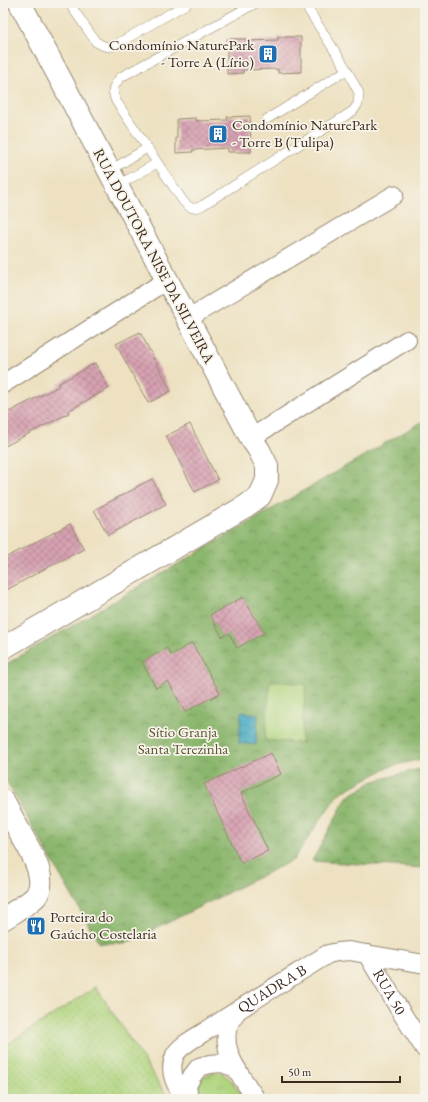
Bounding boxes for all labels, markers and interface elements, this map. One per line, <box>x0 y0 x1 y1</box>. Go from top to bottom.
place label: Condomínio NaturePark - Torre A (Lírio) <box>109 35 255 71</box>
building icon: Condomínio NaturePark - Torre A (Lírio) <box>257 43 279 65</box>
place label: Condomínio NaturePark - Torre B (Tulipa) <box>232 115 378 151</box>
building icon: Condomínio NaturePark - Torre B (Tulipa) <box>207 123 229 145</box>
street label: RUA DOUTORA NISE DA SILVEIRA <box>90 145 220 367</box>
park label: Sítio Granja Santa Terezinha <box>138 722 228 758</box>
place label: Porteira do Gaúcho Costelaria <box>50 907 157 943</box>
restaurant icon: Porteira do Gaúcho Costelaria <box>25 915 47 937</box>
street label: QUADRA B <box>234 960 310 1017</box>
street label: RUA 50 <box>369 966 410 1018</box>
scale bar <box>282 1058 400 1084</box>
text: 50 m <box>288 1064 312 1080</box>

